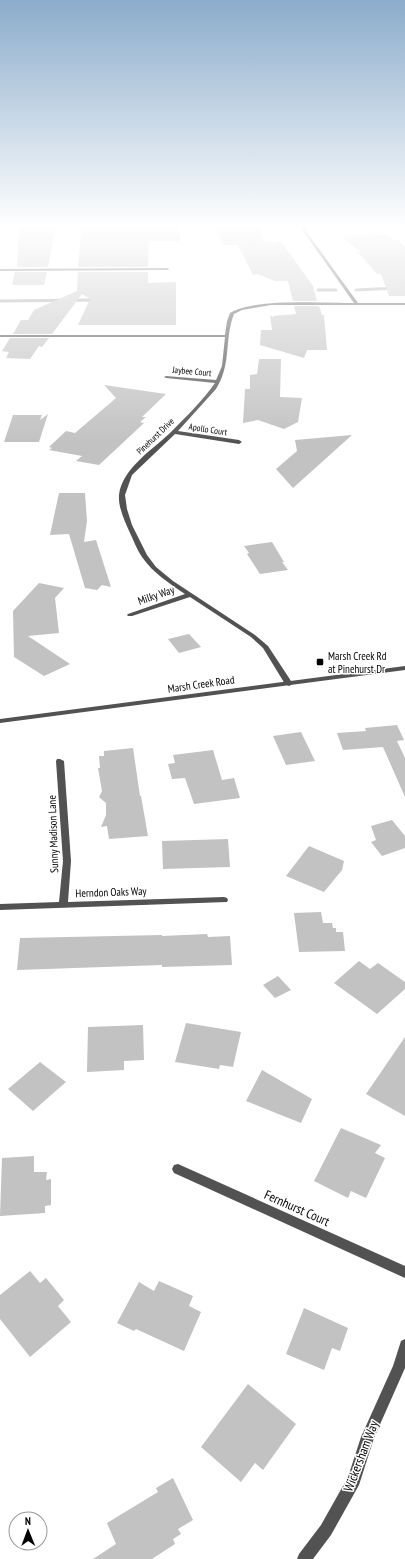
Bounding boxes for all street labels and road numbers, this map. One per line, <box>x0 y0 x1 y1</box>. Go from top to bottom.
street label: Jaybee Court <box>171 364 213 378</box>
street label: Pinehurst Drive <box>134 415 176 457</box>
street label: Apollo Court <box>188 421 229 438</box>
street label: Milky Way <box>136 582 177 608</box>
street label: Marsh Creek Road <box>167 672 236 696</box>
street label: Sunny Madison Lane <box>45 794 61 873</box>
street label: Herndon Oaks Way <box>75 884 148 900</box>
street label: Fernhurst Court <box>262 1186 333 1230</box>
street label: Wickersham Way <box>340 1418 382 1494</box>

